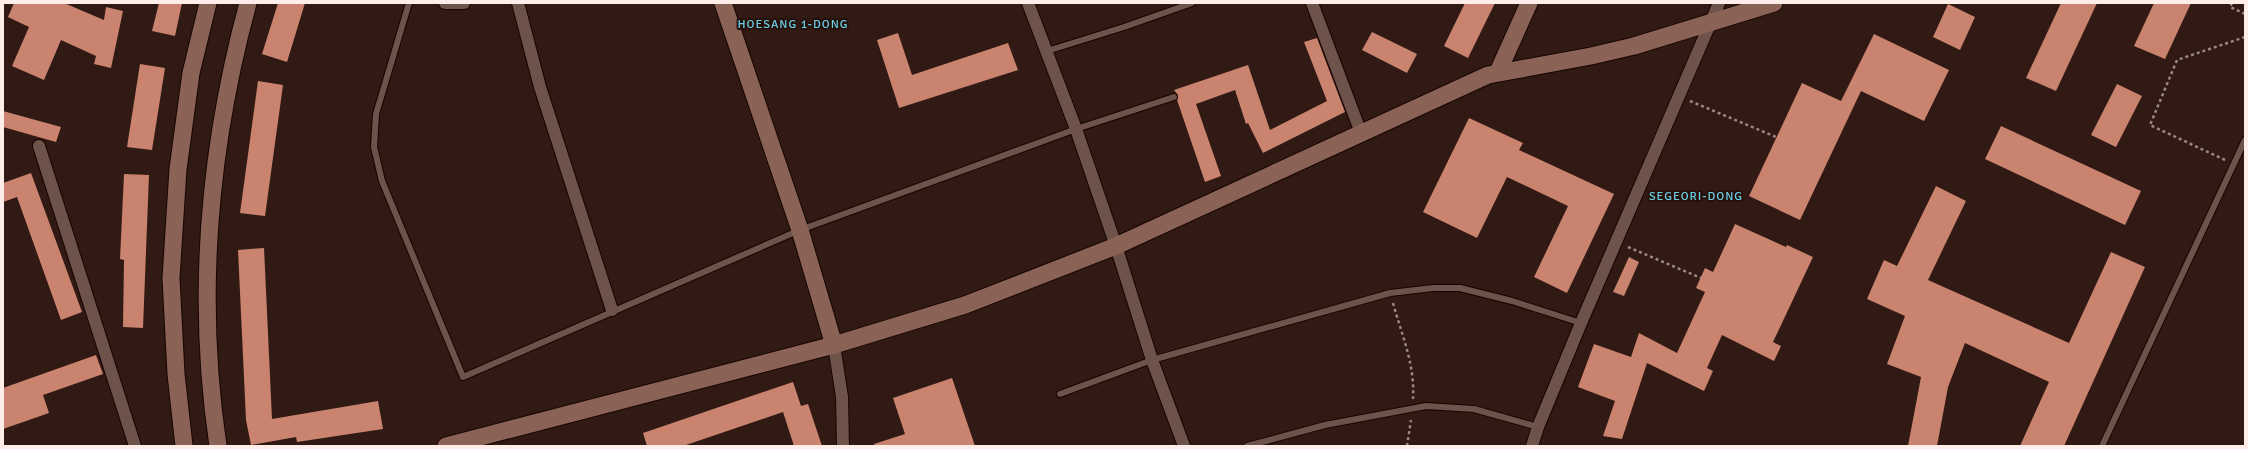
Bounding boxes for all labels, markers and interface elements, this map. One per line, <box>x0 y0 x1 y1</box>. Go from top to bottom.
district label: HOESANG 1-DONG <box>737 17 849 32</box>
district label: SEGEORI-DONG <box>1649 189 1743 204</box>

